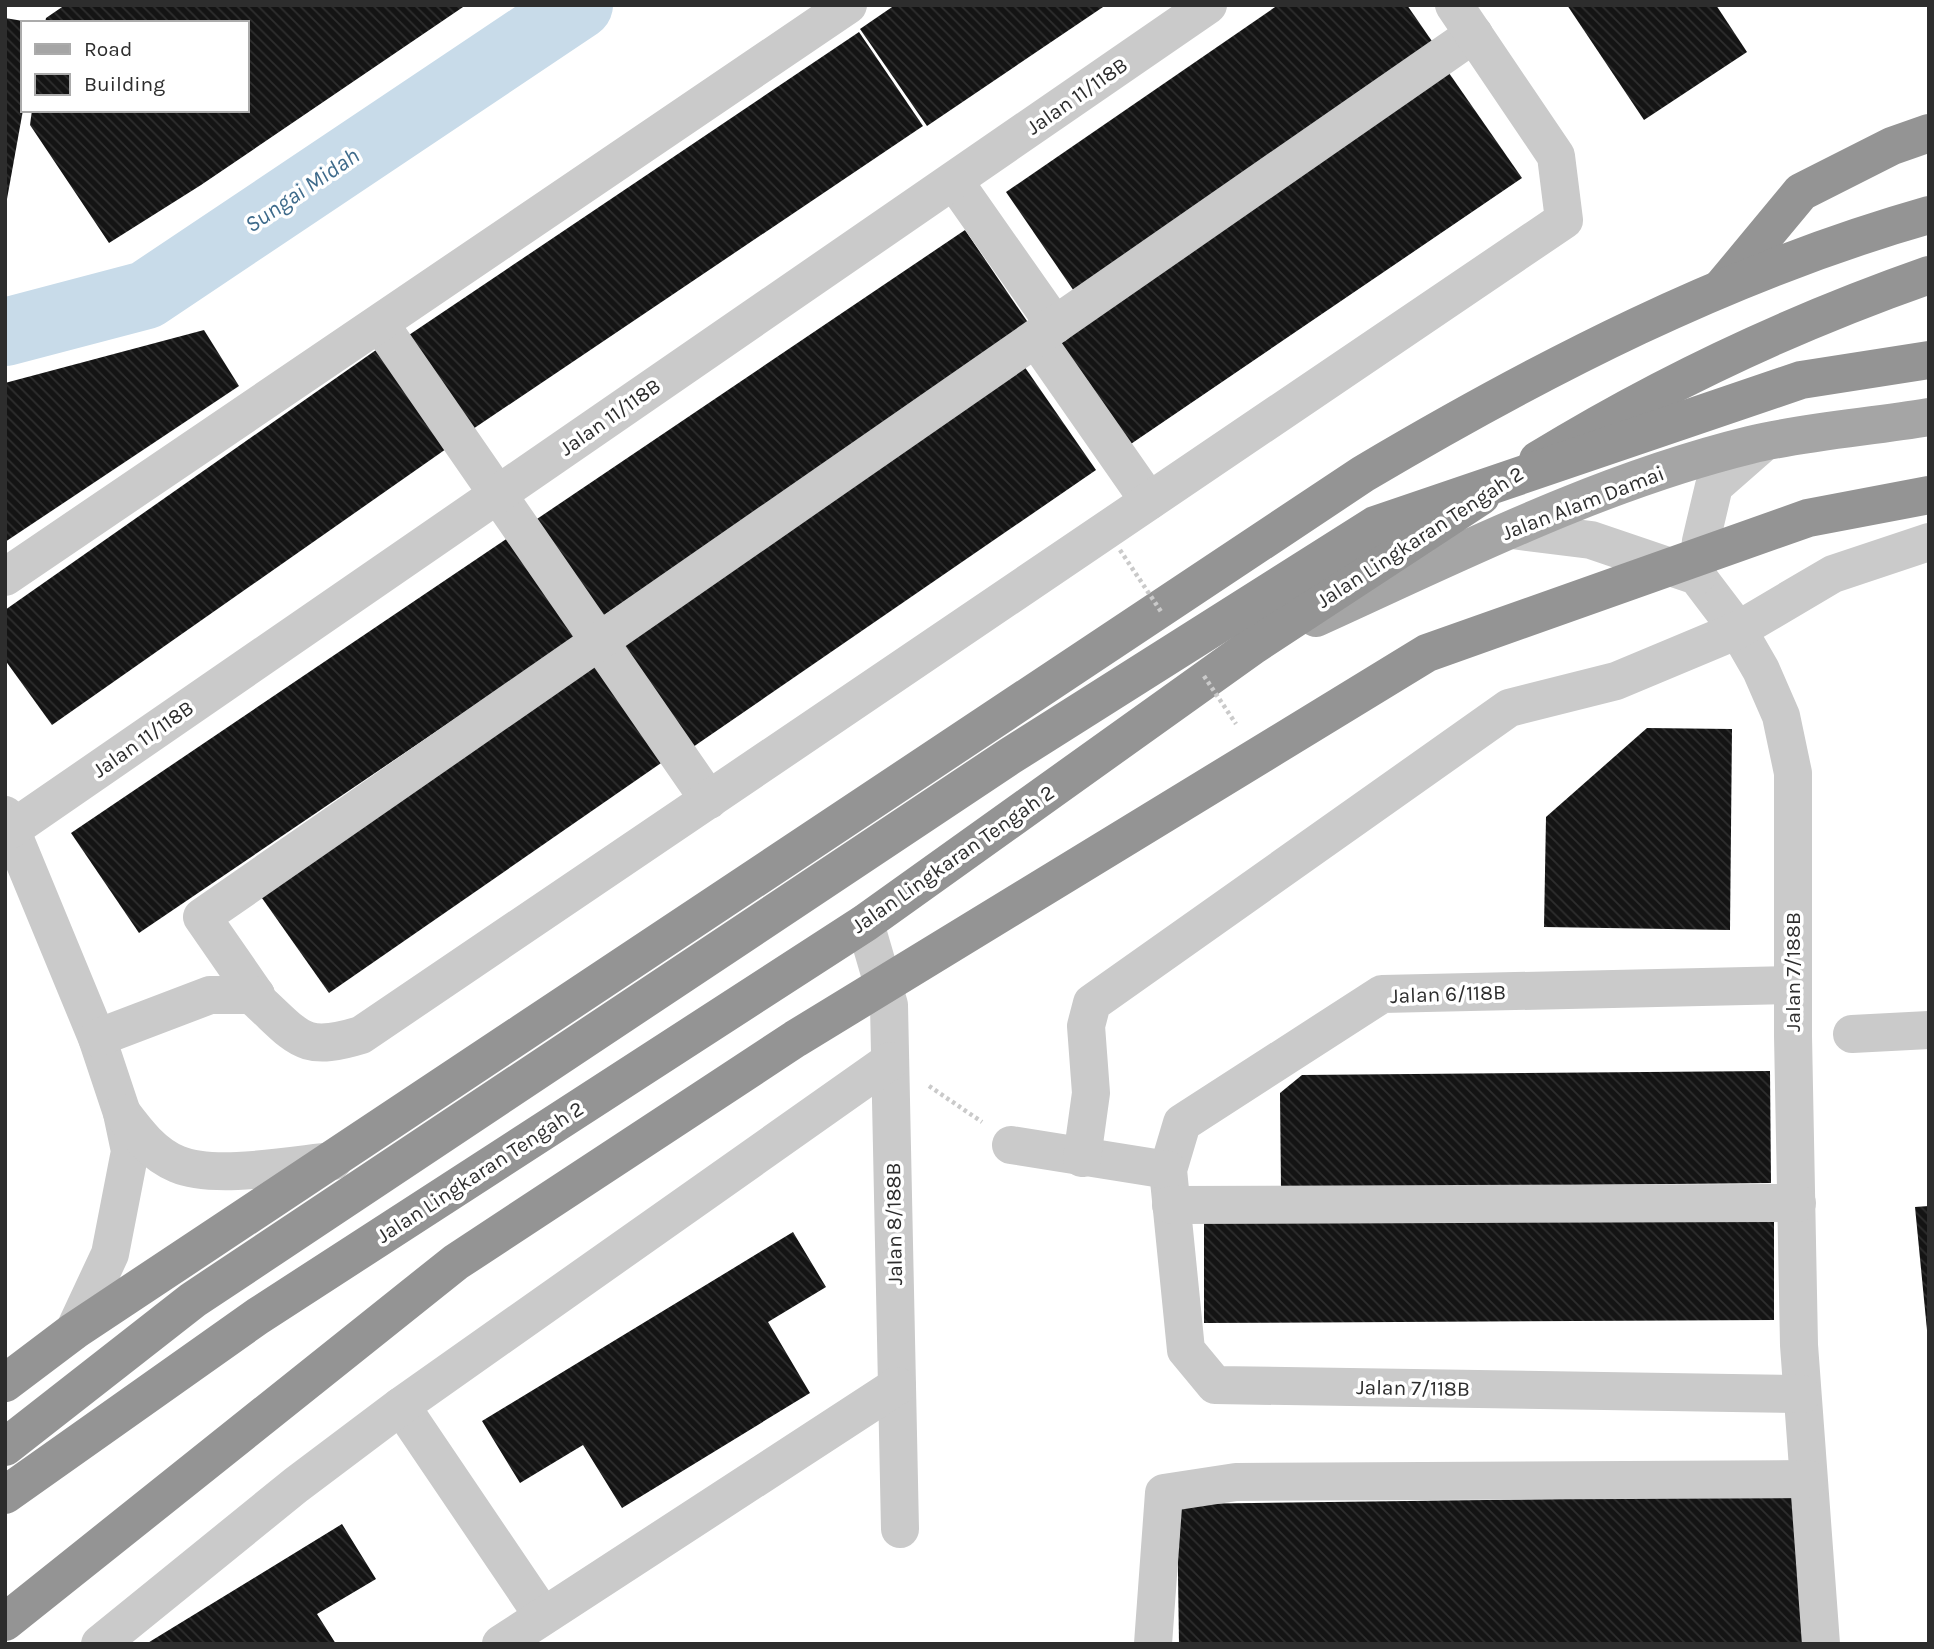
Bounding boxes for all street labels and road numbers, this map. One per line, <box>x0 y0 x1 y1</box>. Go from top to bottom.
street label: Jalan 11/118B <box>1022 52 1132 140</box>
street label: Jalan 11/118B <box>555 373 665 461</box>
street label: Jalan Lingkaran Tengah 2 <box>1312 461 1528 613</box>
street label: Jalan Alam Damai <box>1498 461 1668 545</box>
street label: Jalan 11/118B <box>88 695 198 783</box>
street label: Jalan Lingkaran Tengah 2 <box>847 780 1059 938</box>
street label: Jalan 7/188B <box>1781 912 1805 1032</box>
street label: Jalan 6/118B <box>1390 980 1506 1008</box>
street label: Jalan Lingkaran Tengah 2 <box>372 1096 588 1248</box>
street label: Jalan 8/188B <box>881 1162 907 1286</box>
street label: Jalan 7/118B <box>1356 1375 1470 1401</box>

